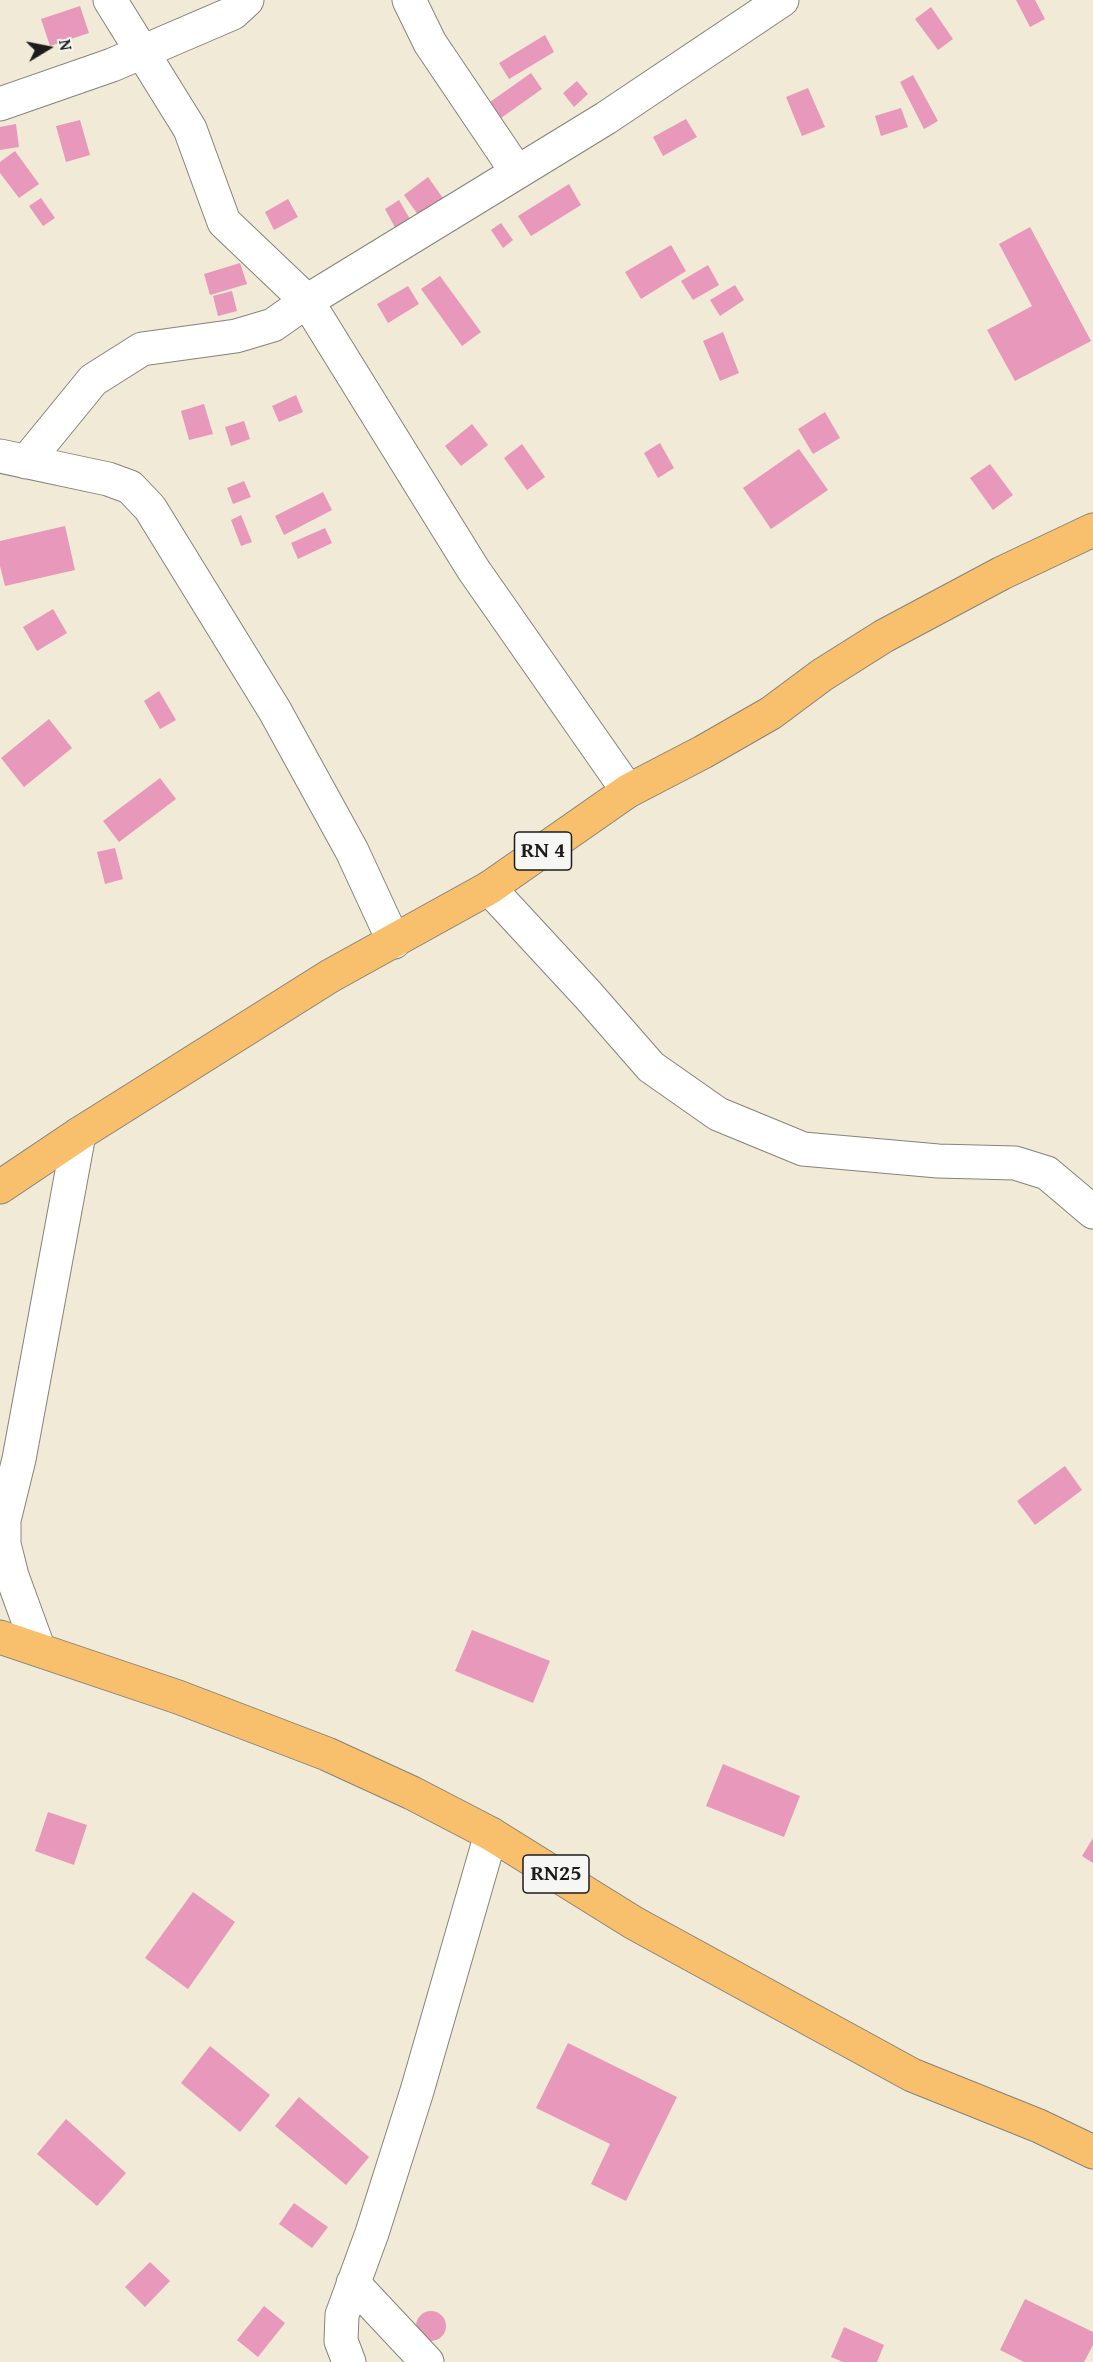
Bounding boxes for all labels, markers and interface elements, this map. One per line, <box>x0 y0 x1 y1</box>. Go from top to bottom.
north arrow <box>18 18 78 78</box>
text: N <box>53 38 78 52</box>
road number: RN 4 <box>514 832 572 870</box>
road number: RN25 <box>523 1855 589 1893</box>

